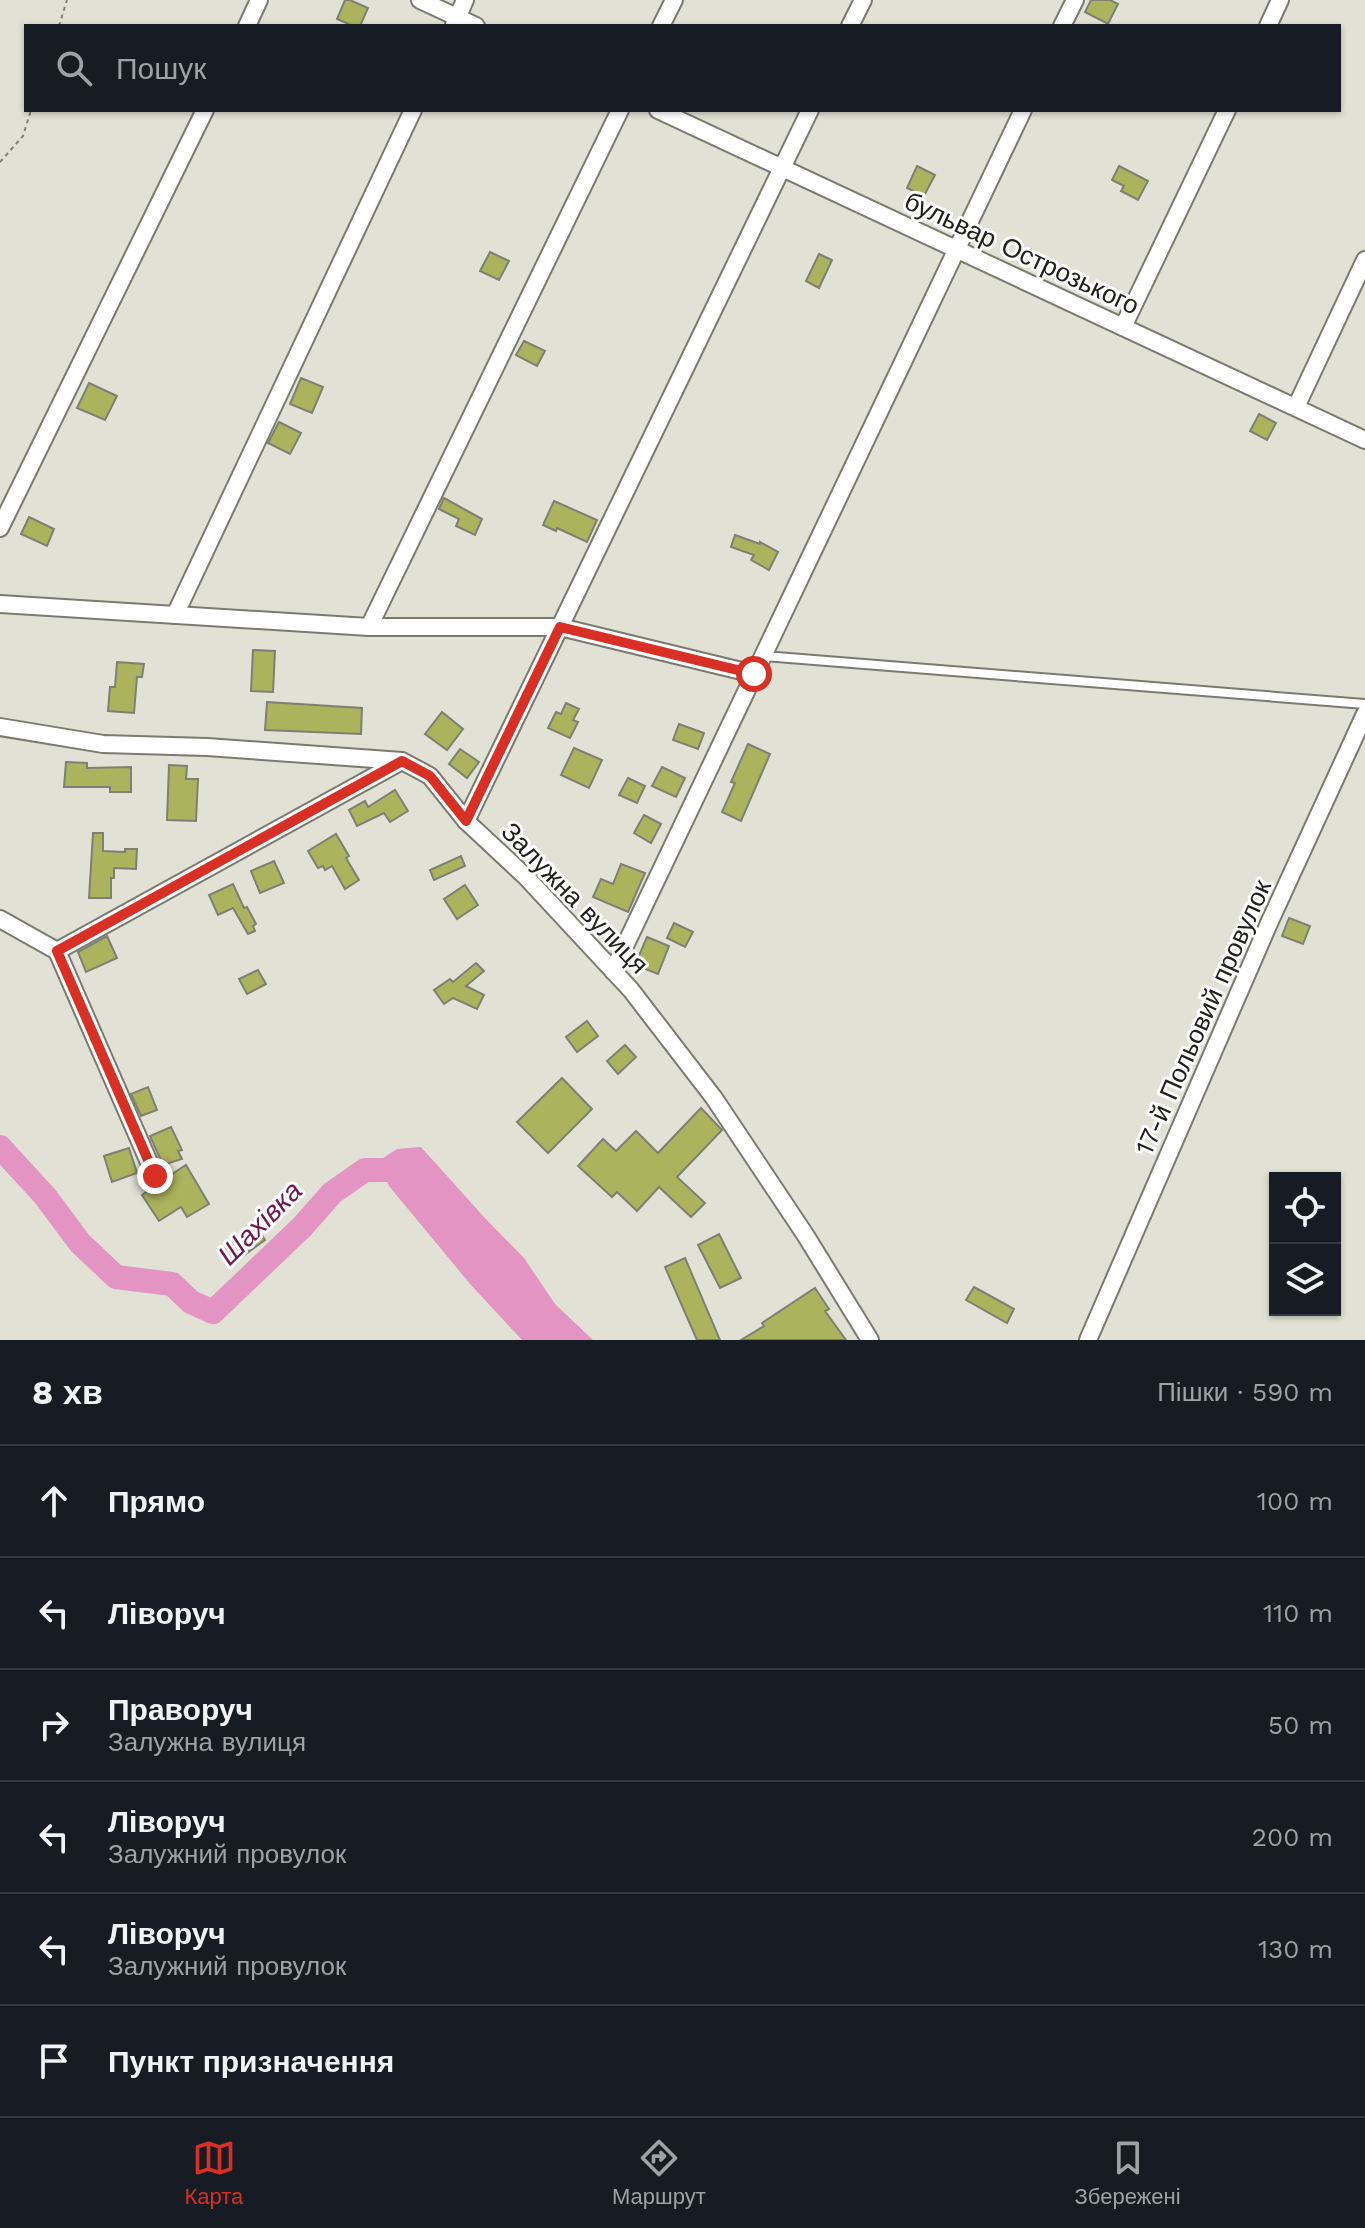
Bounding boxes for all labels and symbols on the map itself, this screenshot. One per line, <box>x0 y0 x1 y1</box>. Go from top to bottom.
street label: бульвар Острозького <box>900 185 1144 321</box>
route start <box>736 656 772 692</box>
street label: Залужна вулиця <box>495 816 655 980</box>
street label: 17-й Польовий провулок <box>1129 874 1277 1159</box>
route end <box>137 1158 173 1194</box>
water label: Шахівка <box>211 1174 309 1272</box>

